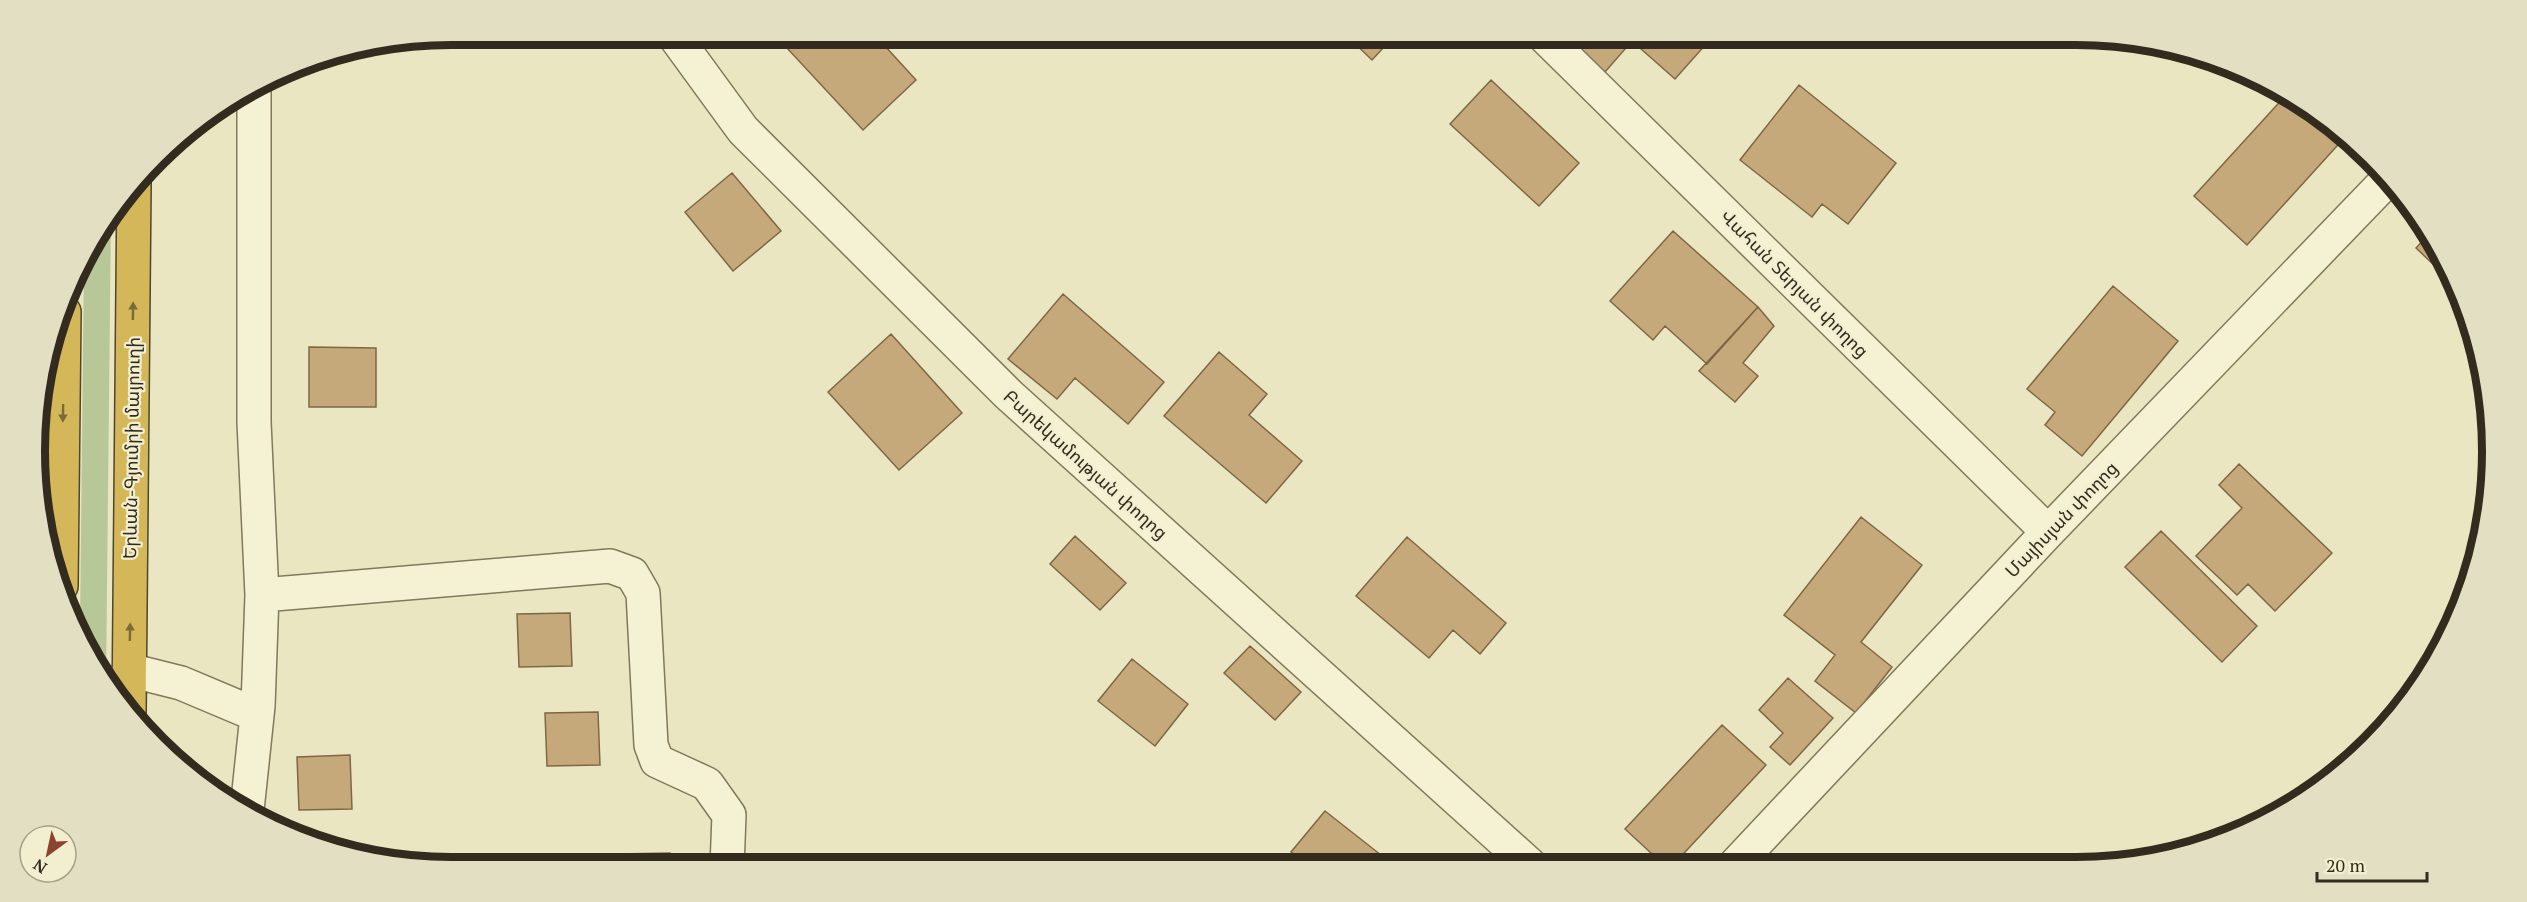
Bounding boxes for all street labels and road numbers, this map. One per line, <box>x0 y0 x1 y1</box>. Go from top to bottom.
street label: Վահան Տերյան փողոց <box>1716 204 1874 362</box>
street label: Երևան-Գյումրի մայրուղի <box>117 337 145 559</box>
street label: Բարեկամության փողոց <box>999 384 1173 544</box>
street label: Մայիսյան փողոց <box>1999 456 2123 582</box>

